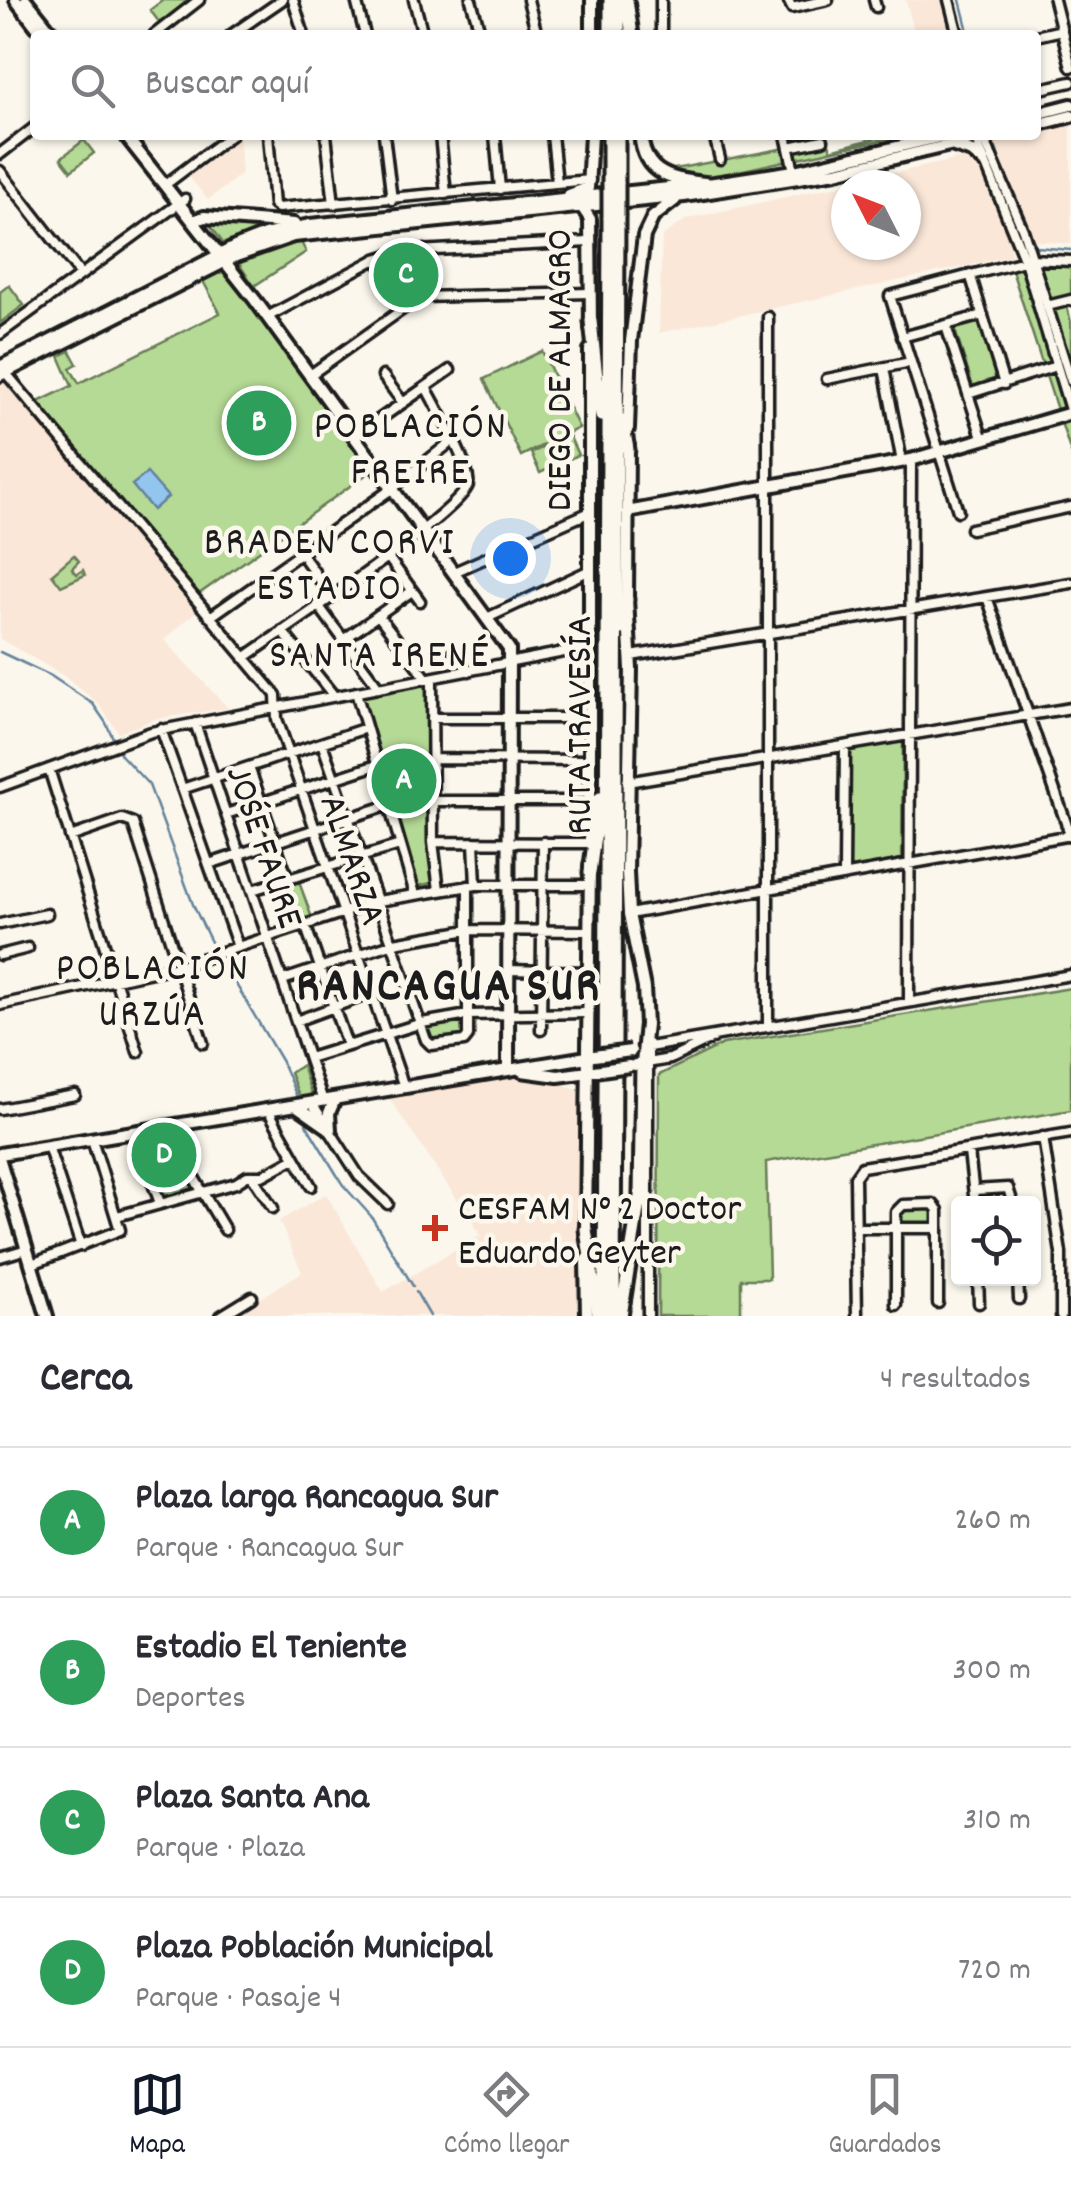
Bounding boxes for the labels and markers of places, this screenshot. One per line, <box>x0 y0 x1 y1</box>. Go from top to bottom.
pin: C <box>374 238 438 312</box>
pin: B <box>226 386 292 460</box>
pin: A <box>372 744 436 818</box>
pin: D <box>132 1118 196 1192</box>
place label: CESFAM N° 2 Doctor Eduardo Geyter <box>458 1184 741 1283</box>
marker: CESFAM N° 2 Doctor Eduardo Geyter <box>422 1215 448 1241</box>

